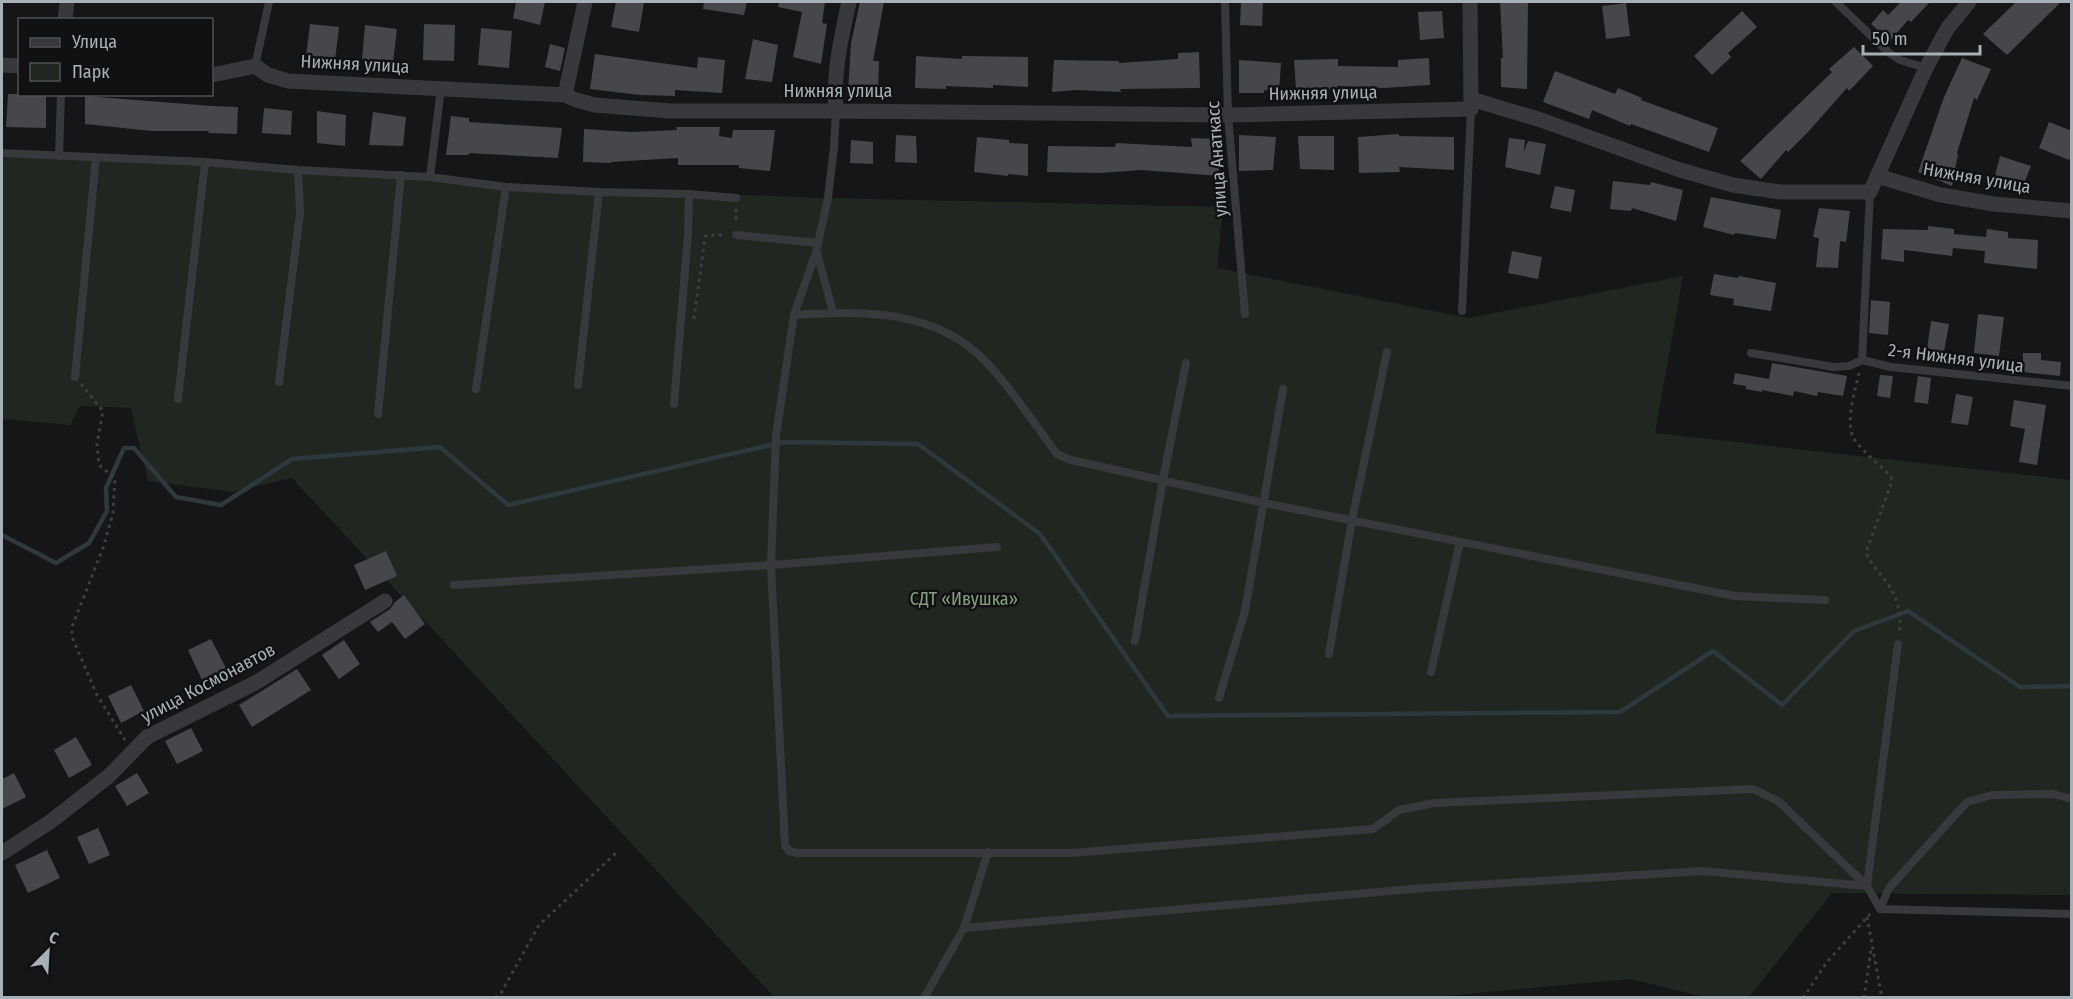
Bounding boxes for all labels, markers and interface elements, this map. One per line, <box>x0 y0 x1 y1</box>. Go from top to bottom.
legend <box>18 18 213 96</box>
scale bar <box>1863 18 1980 56</box>
text: 50 m <box>1872 28 1908 50</box>
text: Улица <box>71 31 117 53</box>
street label: Нижняя улица <box>300 50 410 78</box>
text: Парк <box>72 61 110 83</box>
street label: Нижняя улица <box>784 80 893 102</box>
street label: Нижняя улица <box>1268 81 1378 105</box>
street label: улица Анаткасс <box>1202 100 1232 218</box>
street label: Нижняя улица <box>1921 158 2033 198</box>
street label: 2-я Нижняя улица <box>1887 339 2025 377</box>
park label: СДТ «Ивушка» <box>910 588 1018 610</box>
street label: улица Космонавтов <box>137 638 279 728</box>
north arrow <box>18 921 78 981</box>
text: С <box>46 927 62 948</box>

